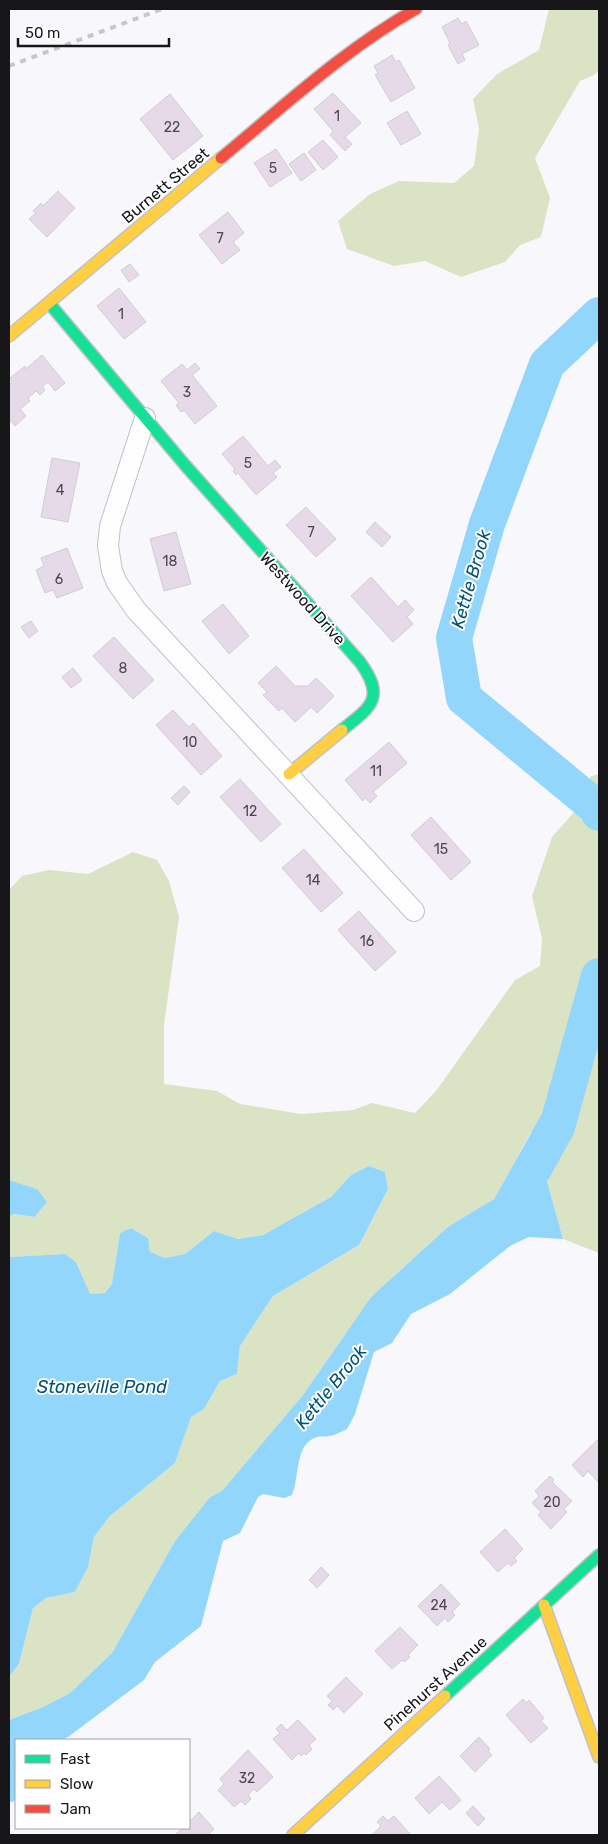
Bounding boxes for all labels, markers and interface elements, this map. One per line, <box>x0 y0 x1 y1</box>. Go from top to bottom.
scale bar <box>18 15 169 47</box>
text: 50 m <box>25 24 60 42</box>
house number: 1 <box>334 108 340 125</box>
house number: 22 <box>164 119 180 136</box>
street label: Burnett Street <box>118 143 213 227</box>
house number: 5 <box>269 160 277 177</box>
house number: 7 <box>216 230 224 247</box>
house number: 1 <box>118 306 124 323</box>
house number: 3 <box>183 384 191 401</box>
house number: 5 <box>244 455 252 472</box>
house number: 4 <box>56 482 65 499</box>
house number: 7 <box>307 524 315 541</box>
water label: Kettle Brook <box>446 527 496 631</box>
street label: Westwood Drive <box>256 548 349 649</box>
house number: 18 <box>163 553 178 570</box>
house number: 6 <box>55 571 63 588</box>
house number: 8 <box>119 660 128 677</box>
house number: 10 <box>183 734 198 751</box>
house number: 11 <box>370 763 382 780</box>
house number: 12 <box>243 803 257 820</box>
house number: 15 <box>434 841 448 858</box>
house number: 14 <box>306 872 321 889</box>
house number: 16 <box>360 933 374 950</box>
water label: Kettle Brook <box>291 1340 372 1433</box>
water label: Stoneville Pond <box>37 1376 167 1398</box>
house number: 20 <box>543 1494 561 1511</box>
house number: 24 <box>431 1597 448 1614</box>
street label: Pinehurst Avenue <box>380 1632 491 1735</box>
legend <box>15 1739 190 1829</box>
text: Fast <box>60 1750 90 1768</box>
house number: 32 <box>239 1770 255 1787</box>
text: Slow <box>60 1775 93 1793</box>
text: Jam <box>60 1800 91 1818</box>

